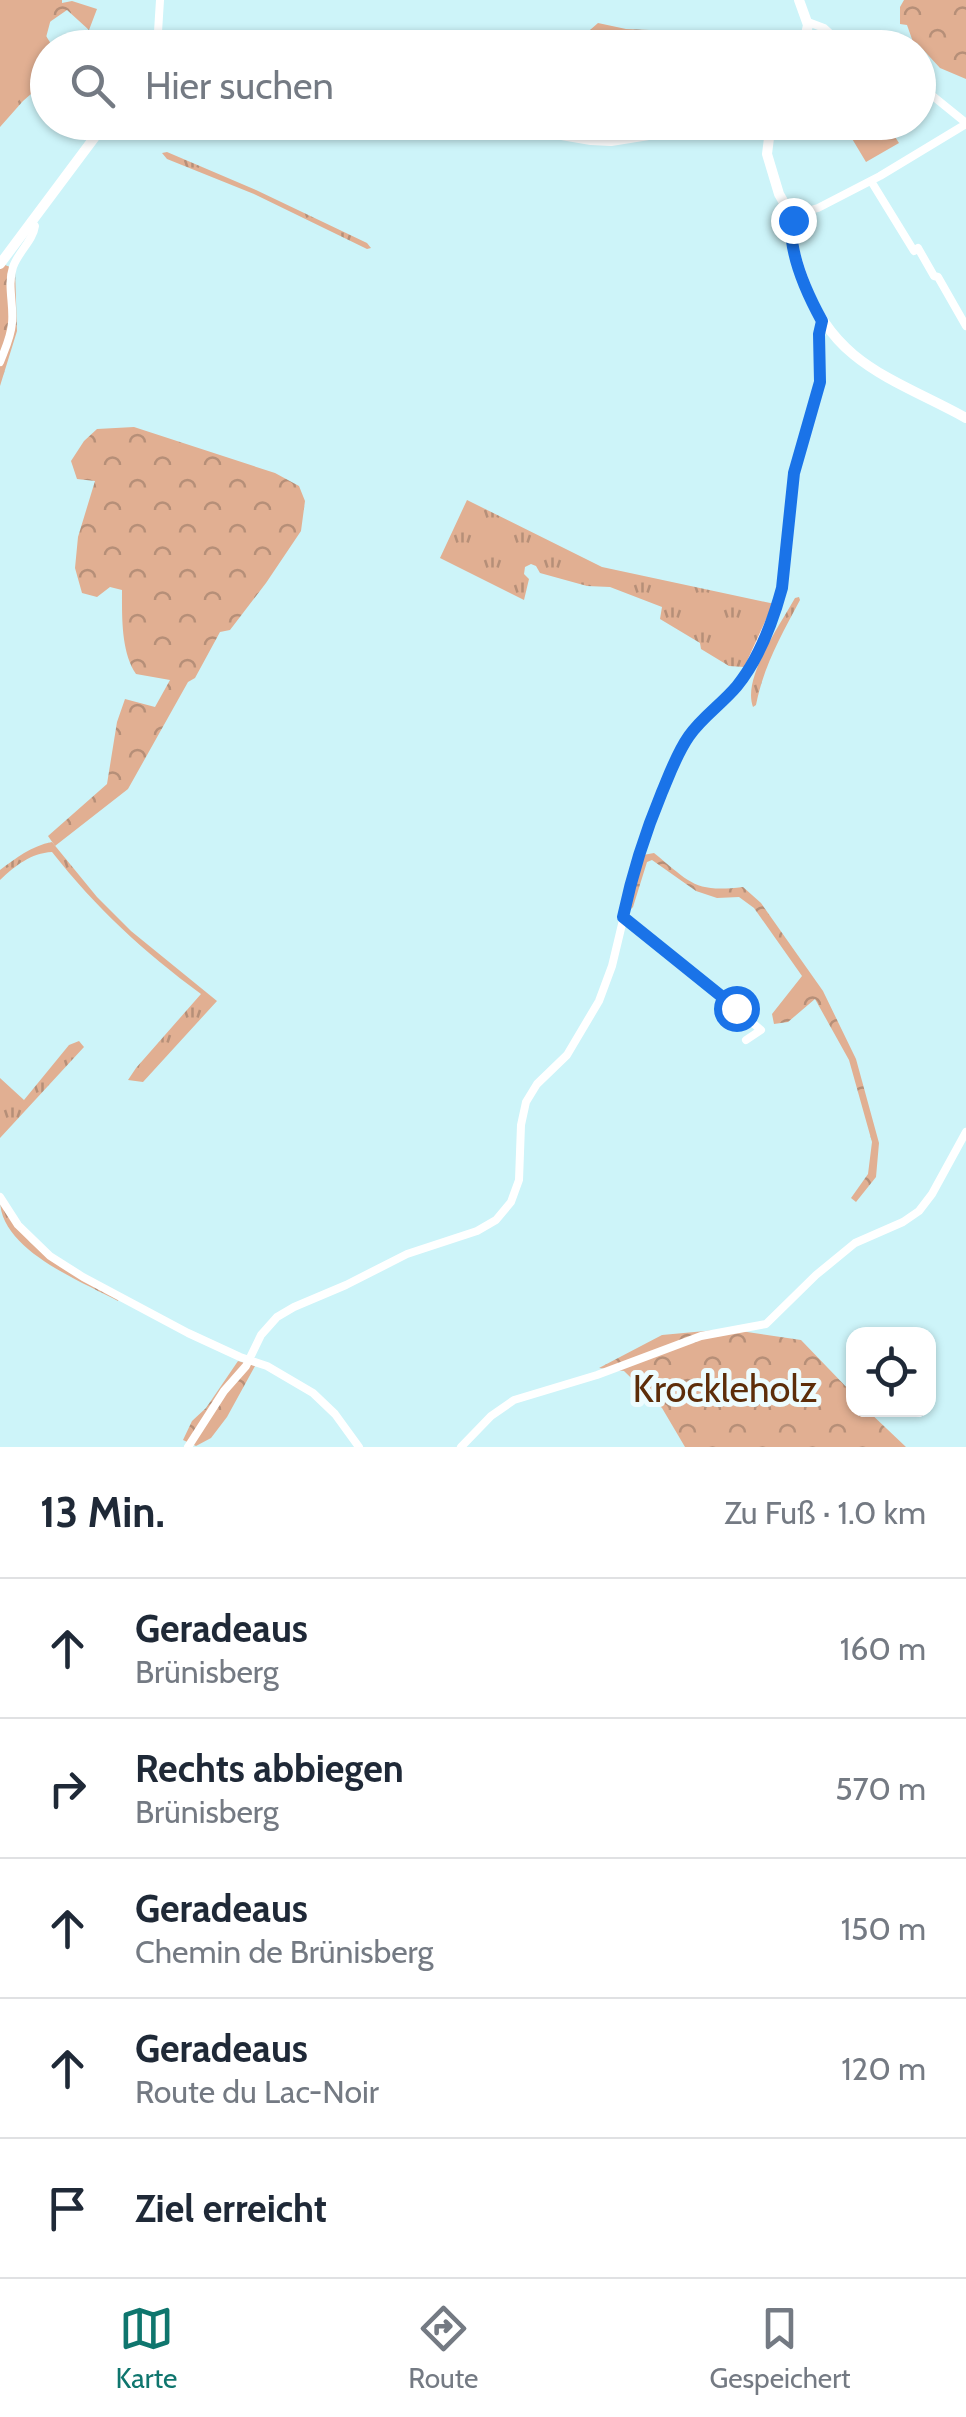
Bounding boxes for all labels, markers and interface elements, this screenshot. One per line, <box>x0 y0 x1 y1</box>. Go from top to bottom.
search box <box>30 30 936 140</box>
icon: search <box>65 58 120 113</box>
text: Hier suchen <box>145 62 334 109</box>
route end <box>771 198 817 244</box>
route start <box>714 986 760 1032</box>
map controls <box>846 1327 936 1417</box>
button: locate <box>846 1327 936 1417</box>
park label: Krockleholz <box>633 1365 817 1412</box>
text: 13 Min. <box>40 1486 165 1538</box>
text: Zu Fuß · 1.0 km <box>724 1493 926 1532</box>
text: Geradeaus <box>135 1605 308 1652</box>
icon: ahead <box>40 1621 95 1676</box>
text: 160 m <box>840 1629 926 1668</box>
text: Brünisberg <box>135 1652 279 1691</box>
text: Rechts abbiegen <box>135 1745 404 1792</box>
icon: right <box>40 1761 95 1816</box>
text: 570 m <box>835 1769 926 1808</box>
text: Brünisberg <box>135 1792 279 1831</box>
text: Geradeaus <box>135 1885 308 1932</box>
icon: ahead <box>40 1901 95 1956</box>
text: 150 m <box>841 1909 926 1948</box>
text: Chemin de Brünisberg <box>135 1932 433 1971</box>
text: Geradeaus <box>135 2025 308 2072</box>
icon: ahead <box>40 2041 95 2096</box>
text: 120 m <box>841 2049 926 2088</box>
text: Route du Lac-Noir <box>135 2072 379 2111</box>
icon: arrive <box>40 2181 95 2236</box>
text: Ziel erreicht <box>135 2185 327 2232</box>
tab: Karte <box>116 2301 177 2395</box>
tab: Route <box>408 2301 478 2395</box>
tab: Gespeichert <box>709 2301 850 2395</box>

